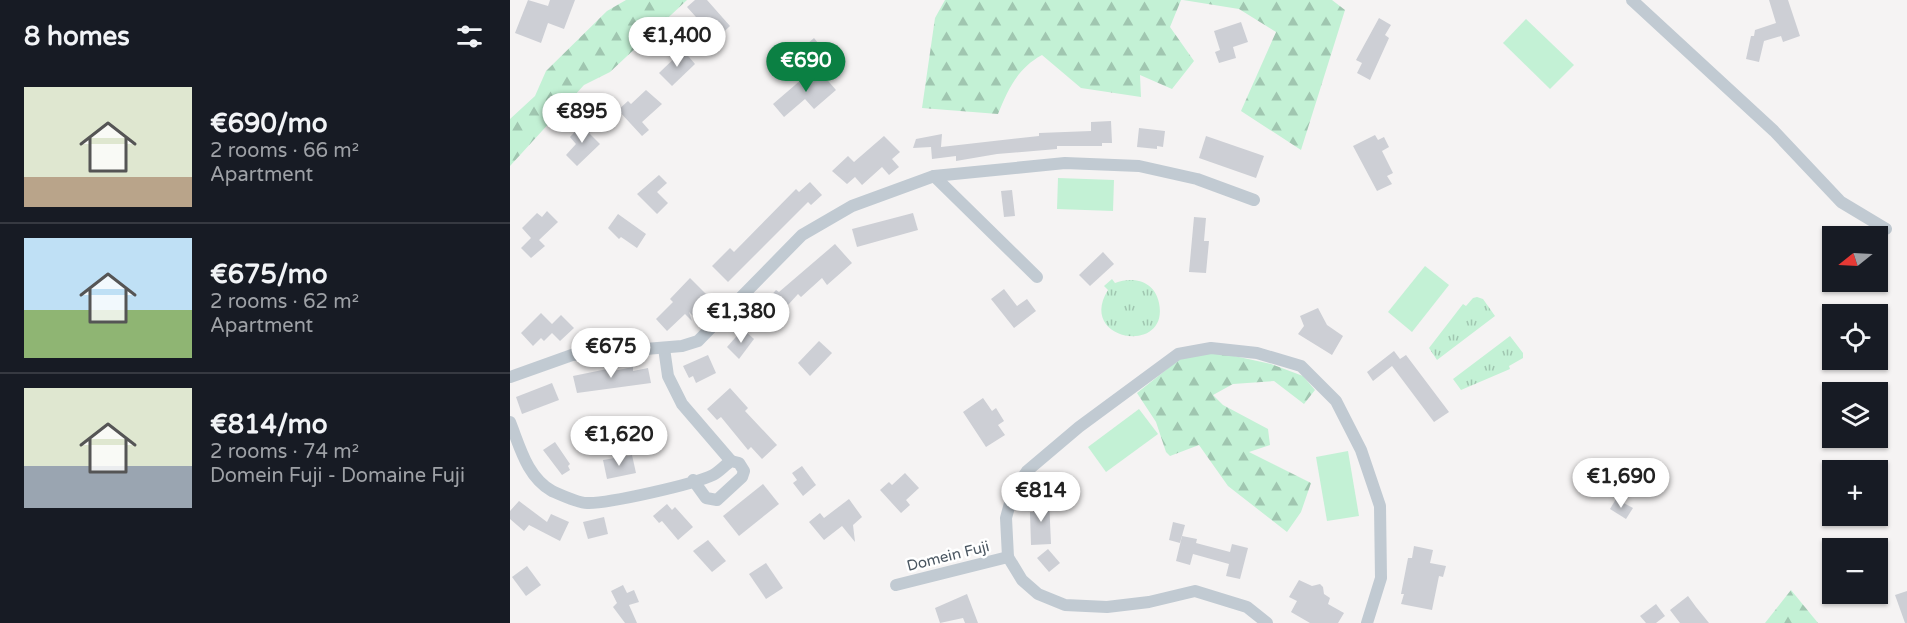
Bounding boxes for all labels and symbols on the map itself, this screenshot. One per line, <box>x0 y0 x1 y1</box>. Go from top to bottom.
pin: €1,400 <box>628 17 726 68</box>
pin: €690 <box>770 42 842 93</box>
pin: €895 <box>546 93 618 144</box>
north arrow <box>1822 226 1888 292</box>
pin: €1,380 <box>692 293 790 344</box>
pin: €675 <box>575 328 647 379</box>
pin: €1,620 <box>570 416 668 467</box>
pin: €1,690 <box>1572 458 1670 509</box>
pin: €814 <box>1005 472 1077 523</box>
street label: Domein Fuji <box>905 537 991 575</box>

